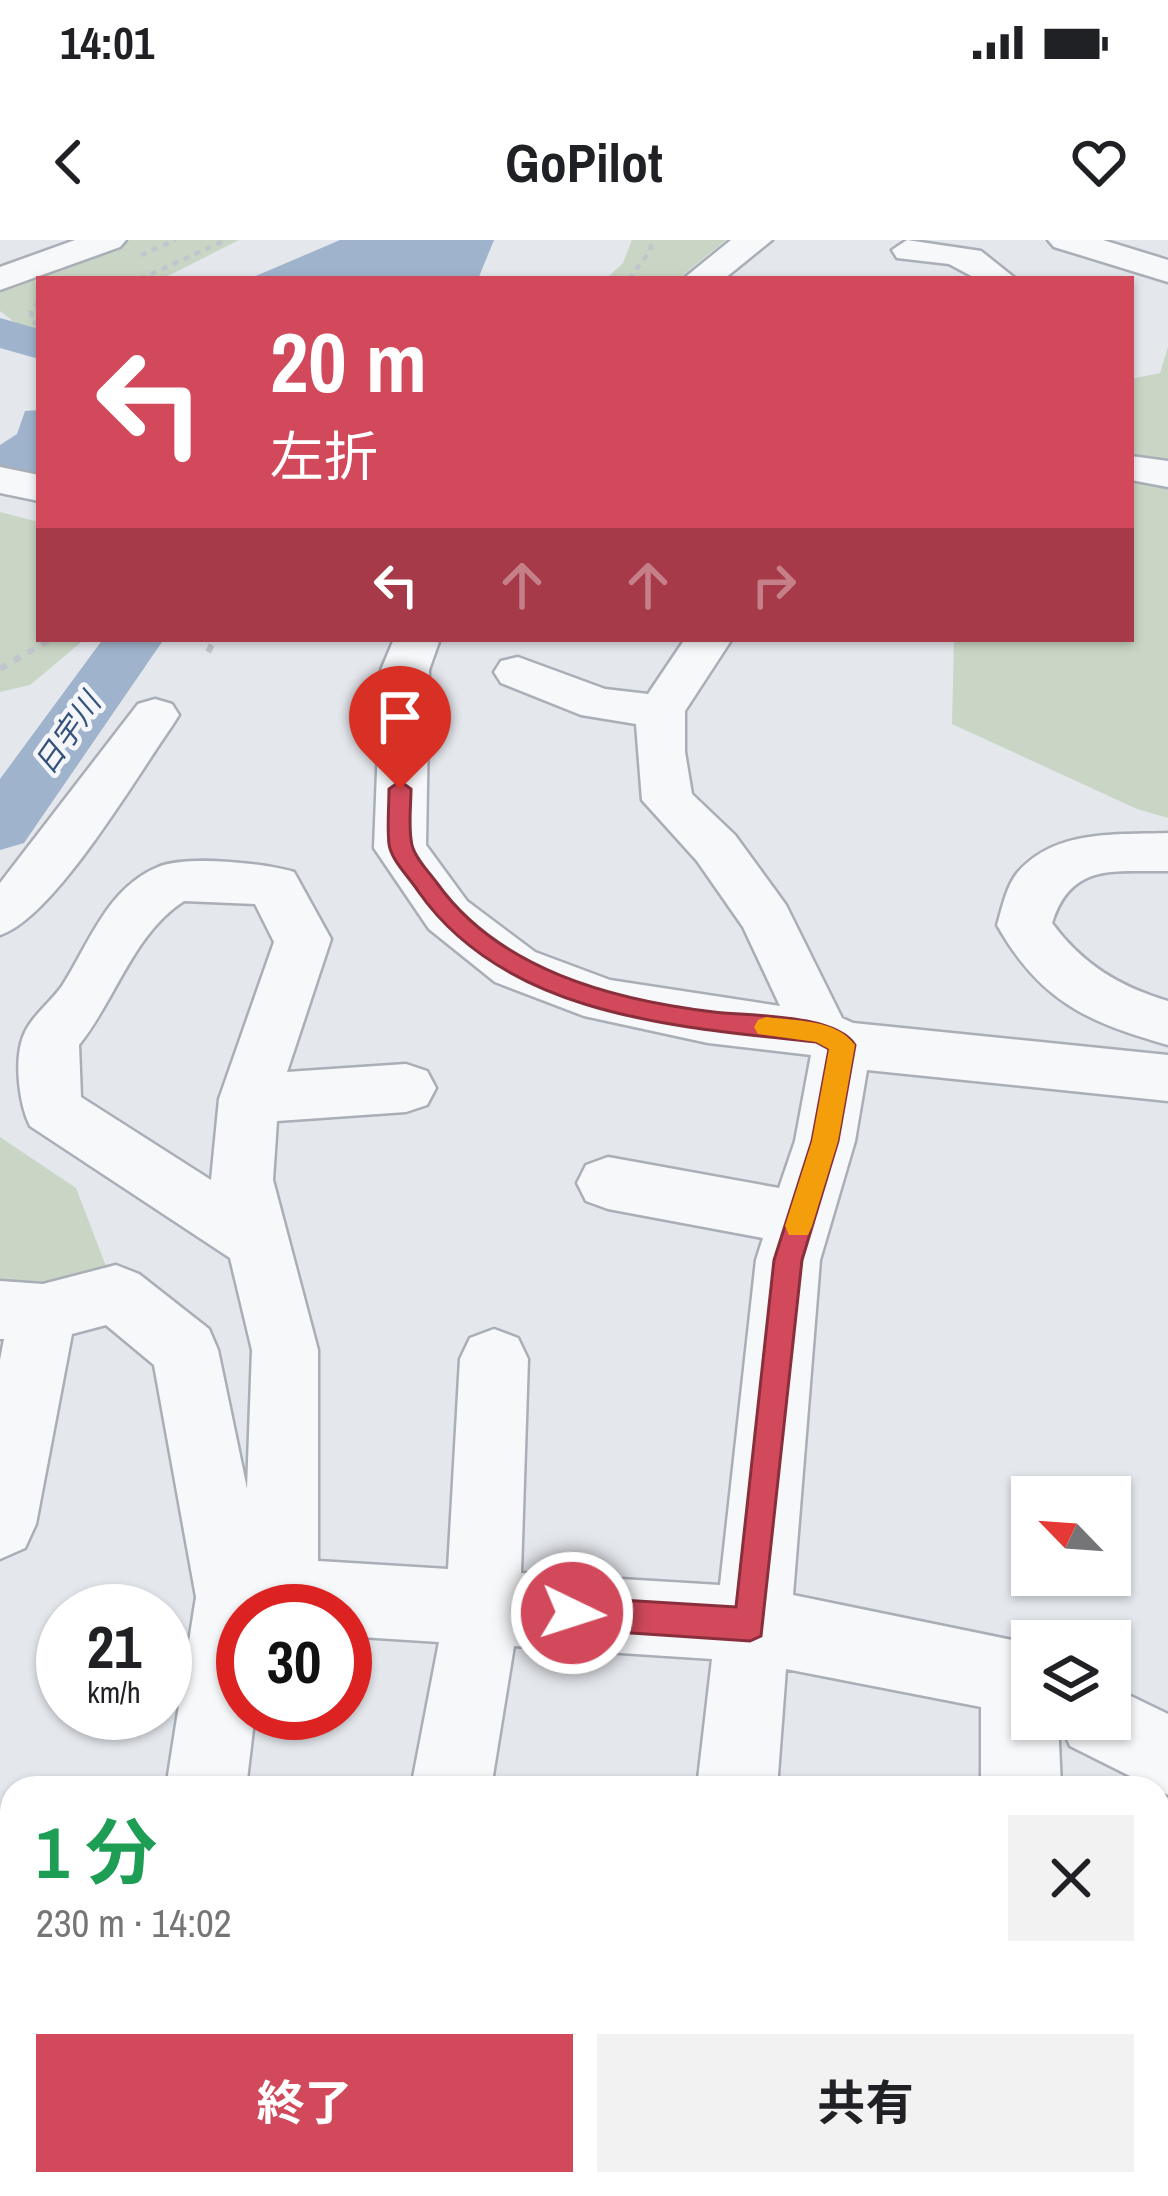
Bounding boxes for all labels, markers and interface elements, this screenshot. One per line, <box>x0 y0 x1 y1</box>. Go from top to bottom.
text: 14:01 <box>60 12 154 73</box>
text: GoPilot <box>505 126 663 199</box>
icon: back <box>36 129 102 195</box>
icon: heart <box>1066 129 1132 195</box>
text: 20 m <box>270 305 427 418</box>
icon: left <box>72 324 228 480</box>
text: 左折 <box>270 420 378 493</box>
icon: left <box>363 552 429 618</box>
icon: ahead <box>489 552 555 618</box>
icon: ahead <box>615 552 681 618</box>
icon: right <box>741 552 807 618</box>
pin <box>349 666 451 789</box>
water label: 日宇川 <box>25 682 111 781</box>
icon: arrive <box>367 684 433 750</box>
north arrow <box>1011 1476 1131 1596</box>
map controls <box>1011 1476 1131 1740</box>
position arrow <box>509 1550 635 1676</box>
speed limit sign: 30 <box>216 1584 372 1740</box>
text: 21 <box>87 1606 141 1687</box>
button: layers <box>1011 1620 1131 1740</box>
text: km/h <box>87 1672 141 1712</box>
text: 1 分 <box>36 1803 157 1900</box>
button: close <box>1008 1815 1134 1941</box>
text: 230 m · 14:02 <box>36 1897 232 1949</box>
button: 終了 <box>36 2034 573 2172</box>
button: 共有 <box>597 2034 1134 2172</box>

